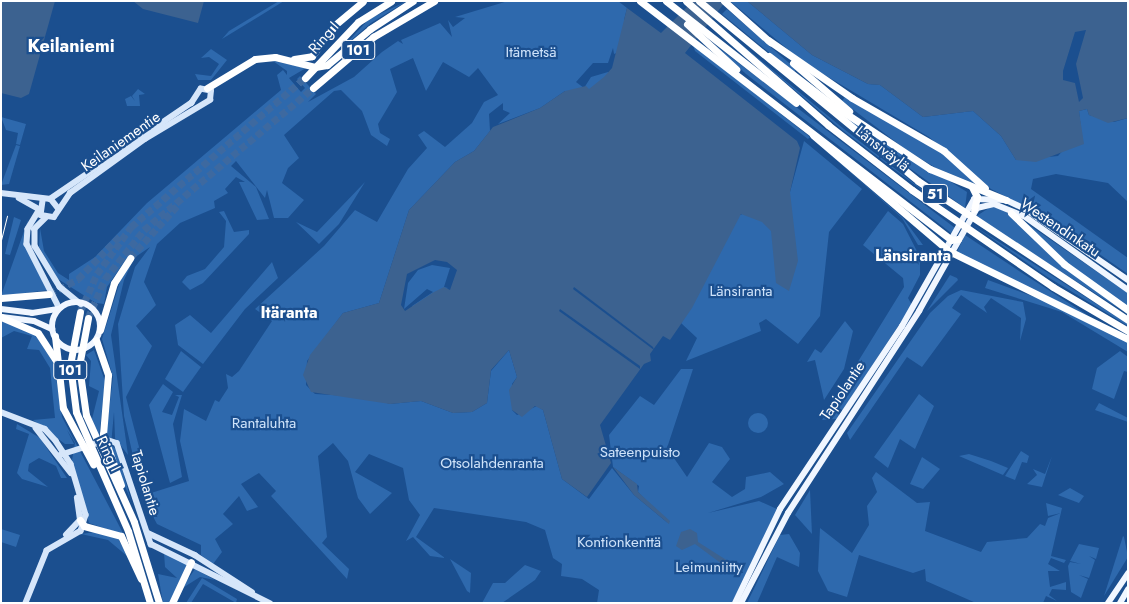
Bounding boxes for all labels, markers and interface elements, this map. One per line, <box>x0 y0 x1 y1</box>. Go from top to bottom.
street label: Ring I <box>305 18 343 58</box>
district label: Keilaniemi <box>27 35 115 57</box>
road number: 101 <box>340 38 376 62</box>
park label: Itämetsä <box>506 44 556 62</box>
street label: Keilaniementie <box>78 108 164 176</box>
street label: Länsiväylä <box>852 123 912 175</box>
road number: 51 <box>921 182 949 205</box>
street label: Westendinkatu <box>1017 195 1103 261</box>
district label: Länsiranta <box>875 246 951 266</box>
park label: Länsiranta <box>710 283 772 301</box>
district label: Itäranta <box>260 303 318 323</box>
road number: 101 <box>52 358 88 382</box>
street label: Tapiolantie <box>817 358 869 424</box>
park label: Rantaluhta <box>232 415 296 433</box>
street label: Ring I <box>92 433 124 475</box>
park label: Sateenpuisto <box>600 444 680 462</box>
street label: Tapiolantie <box>127 448 163 518</box>
park label: Otsolahdenranta <box>440 455 544 473</box>
park label: Kontionkenttä <box>577 534 661 552</box>
park label: Leimuniitty <box>675 559 743 577</box>

